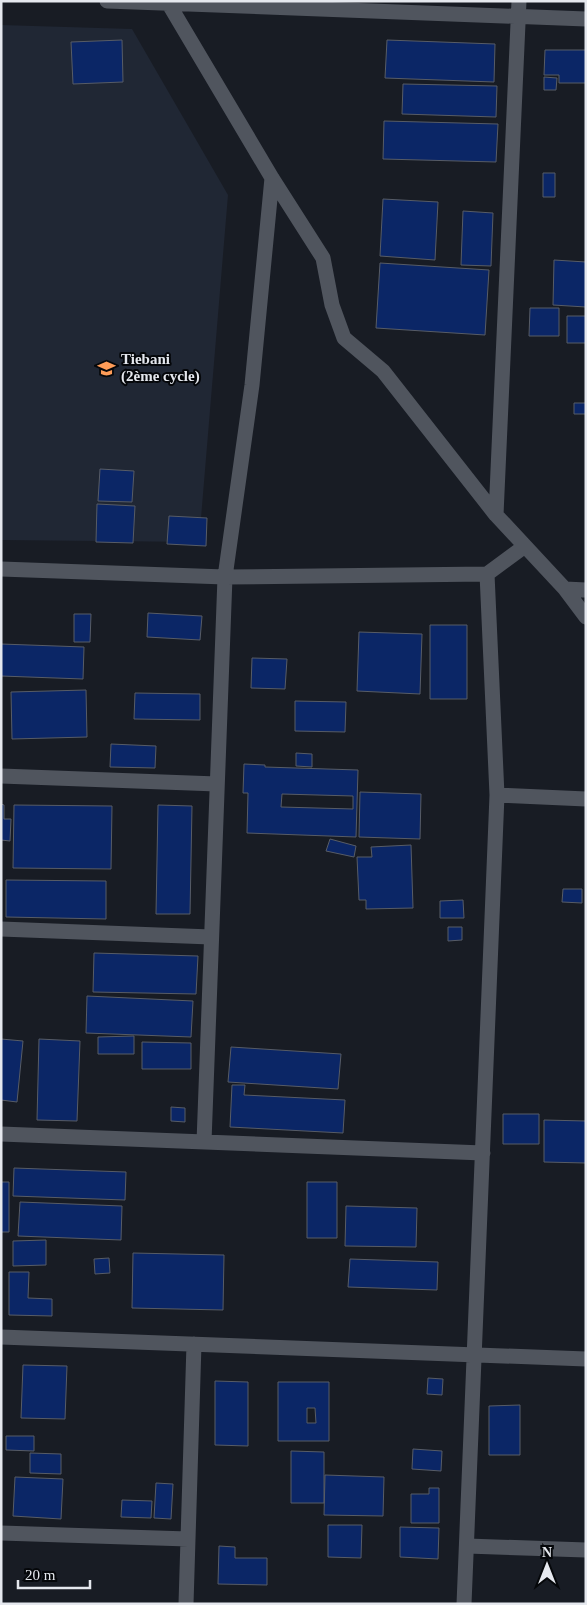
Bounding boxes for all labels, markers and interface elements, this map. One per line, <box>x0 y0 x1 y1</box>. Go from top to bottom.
place label: Tiebani (2ème cycle) <box>121 351 200 385</box>
school or university icon: Tiebani (2ème cycle) <box>97 358 117 378</box>
north arrow <box>522 1540 572 1590</box>
text: N <box>542 1545 552 1560</box>
scale bar <box>18 1558 90 1590</box>
text: 20 m <box>25 1567 56 1583</box>

